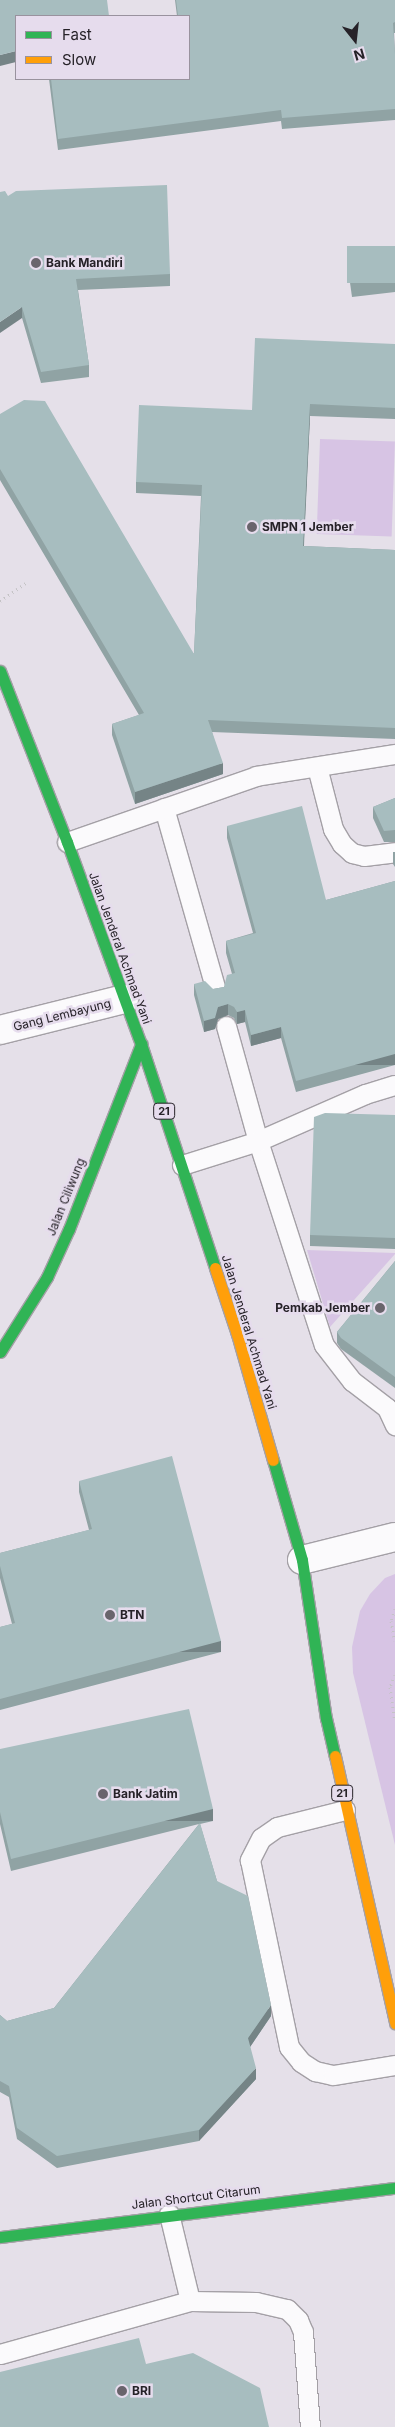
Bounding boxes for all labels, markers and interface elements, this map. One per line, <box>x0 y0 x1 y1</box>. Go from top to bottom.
legend <box>15 15 190 80</box>
north arrow <box>330 15 380 65</box>
text: Fast <box>62 25 92 44</box>
text: N <box>352 45 367 65</box>
text: Slow <box>62 50 96 69</box>
place label: Bank Mandiri <box>46 256 123 270</box>
marker: Bank Mandiri <box>30 257 42 269</box>
place label: SMPN 1 Jember <box>262 520 354 534</box>
marker: SMPN 1 Jember <box>246 521 258 533</box>
street label: Jalan Jenderal Achmad Yani <box>86 870 154 1026</box>
street label: Gang Lembayung <box>12 996 112 1034</box>
road number: 21 <box>153 1102 175 1120</box>
street label: Jalan Ciliwung <box>44 1156 88 1238</box>
street label: Jalan Jenderal Achmad Yani <box>219 1253 279 1411</box>
place label: Pemkab Jember <box>275 1301 370 1315</box>
marker: Pemkab Jember <box>374 1302 386 1314</box>
place label: BTN <box>120 1608 144 1622</box>
marker: BTN <box>104 1609 116 1621</box>
road number: 21 <box>331 1785 353 1802</box>
place label: Bank Jatim <box>113 1787 178 1801</box>
marker: Bank Jatim <box>97 1788 109 1800</box>
street label: Jalan Shortcut Citarum <box>131 2182 261 2212</box>
place label: BRI <box>132 2384 151 2398</box>
marker: BRI <box>116 2385 128 2397</box>

